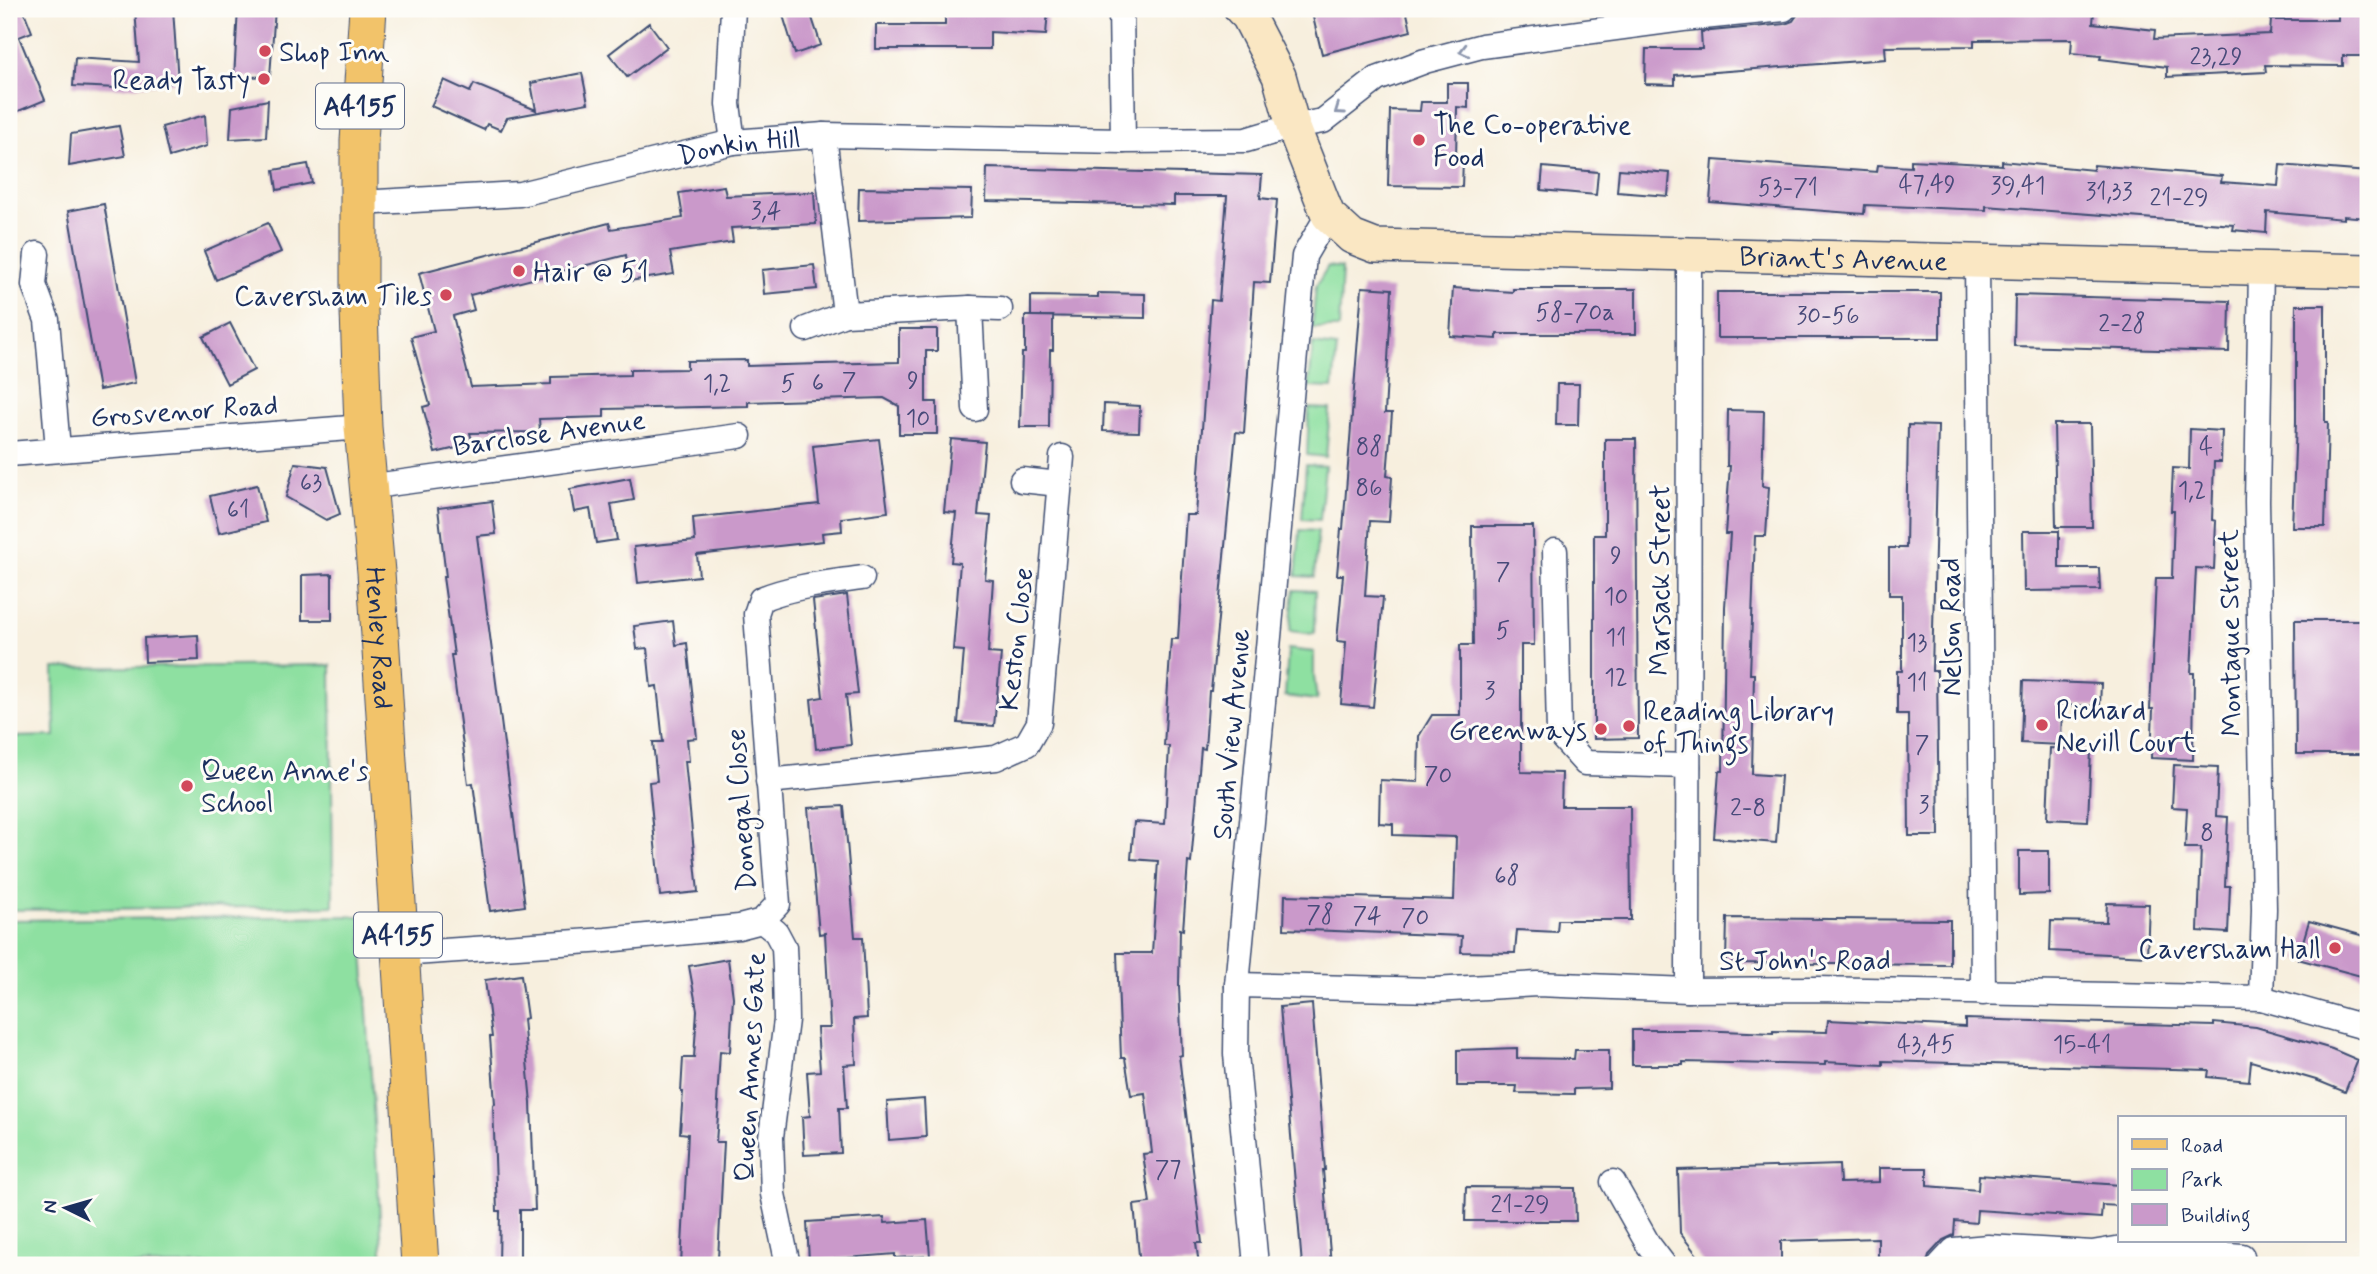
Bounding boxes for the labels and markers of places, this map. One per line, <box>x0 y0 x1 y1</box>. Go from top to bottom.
place label: Shop Inn <box>279 35 390 72</box>
marker: Shop Inn <box>257 43 273 59</box>
place label: Ready Tasty <box>112 63 250 100</box>
marker: Ready Tasty <box>256 71 272 87</box>
place label: The Co-operative Food <box>1433 108 1632 177</box>
marker: The Co-operative Food <box>1411 132 1427 148</box>
place label: Hair @ 51 <box>533 255 649 292</box>
marker: Hair @ 51 <box>511 263 527 279</box>
place label: Caversham Tiles <box>234 279 432 316</box>
marker: Caversham Tiles <box>438 287 454 303</box>
place label: Richard Nevill Court <box>2056 693 2197 762</box>
place label: Reading Library of Things <box>1643 694 1834 766</box>
place label: Greenways <box>1449 713 1587 750</box>
marker: Richard Nevill Court <box>2034 717 2050 733</box>
marker: Reading Library of Things <box>1621 718 1637 734</box>
marker: Greenways <box>1593 721 1609 737</box>
place label: Queen Anne's School <box>201 754 369 823</box>
marker: Queen Anne's School <box>179 778 195 794</box>
place label: Caversham Hall <box>2138 932 2321 969</box>
marker: Caversham Hall <box>2327 940 2343 956</box>

